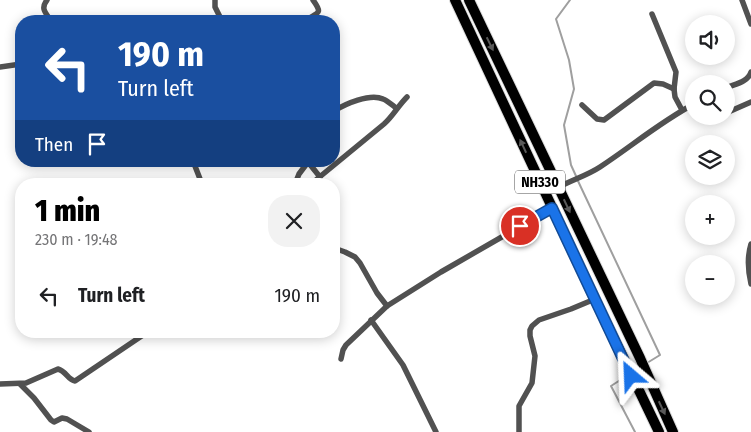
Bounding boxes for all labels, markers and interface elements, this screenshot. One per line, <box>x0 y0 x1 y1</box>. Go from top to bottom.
map controls <box>685 15 735 305</box>
button: sound <box>685 15 735 65</box>
text: 190 m <box>118 33 204 75</box>
icon: left <box>35 35 100 100</box>
one-way arrow <box>486 37 494 51</box>
text: Turn left <box>118 75 194 102</box>
button: search <box>685 75 735 125</box>
icon: arrive <box>83 130 111 158</box>
text: Then <box>35 133 73 156</box>
button: layers <box>685 135 735 185</box>
one-way arrow <box>519 139 527 153</box>
road number: NH330 <box>515 170 565 193</box>
text: 1 min <box>35 193 100 229</box>
button: close <box>268 195 320 247</box>
button: + <box>685 195 735 245</box>
one-way arrow <box>564 199 572 213</box>
pin <box>499 205 541 247</box>
icon: arrive <box>506 212 534 240</box>
text: 230 m · 19:48 <box>35 230 118 249</box>
button: − <box>685 255 735 305</box>
icon: left <box>35 282 63 310</box>
text: Turn left <box>78 284 145 307</box>
text: 190 m <box>274 284 320 307</box>
position arrow <box>604 349 656 401</box>
one-way arrow <box>658 401 666 415</box>

